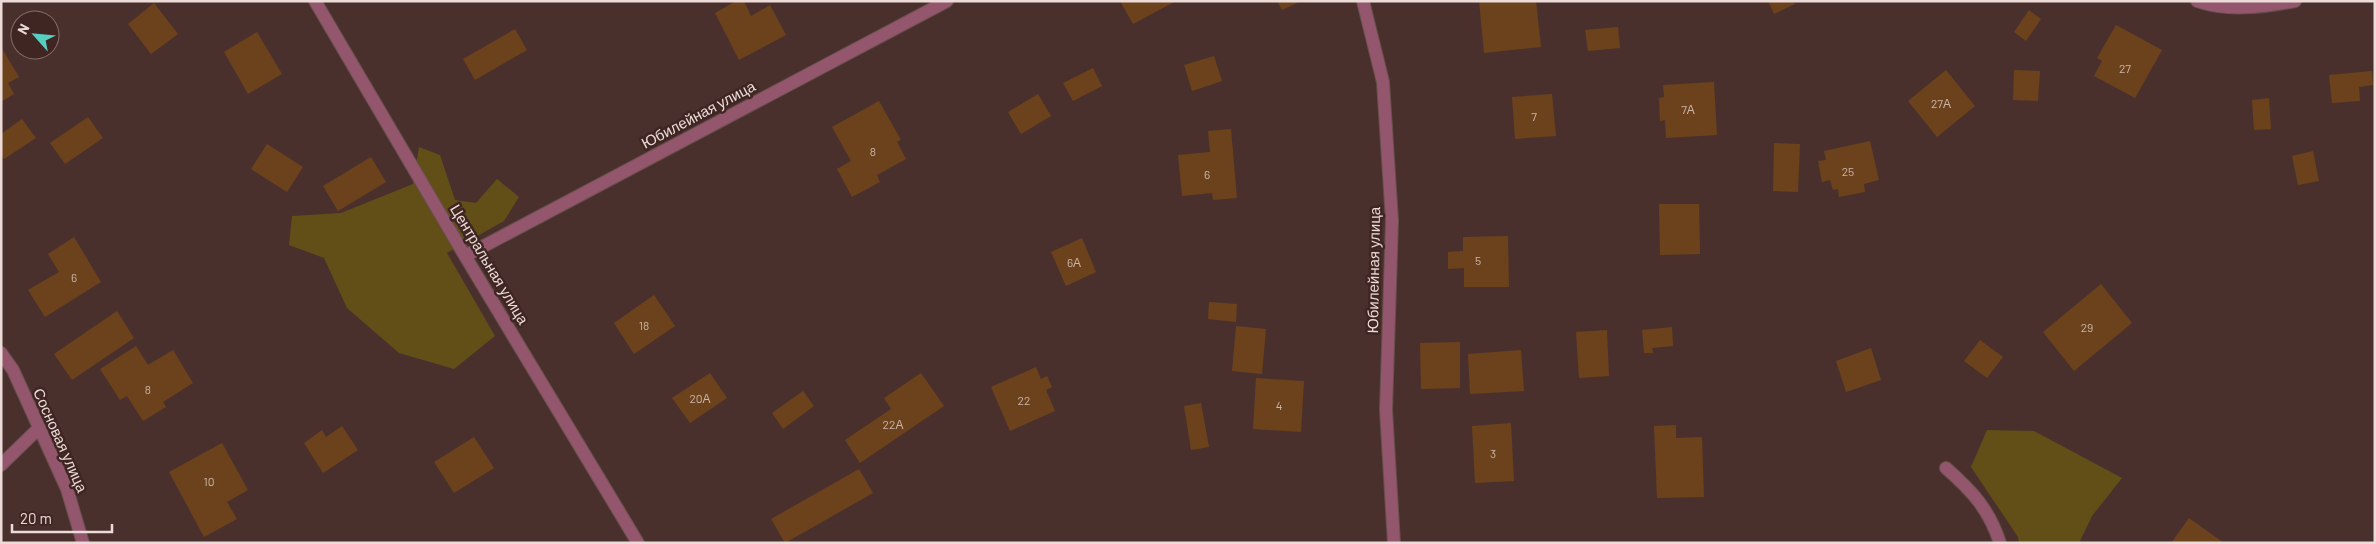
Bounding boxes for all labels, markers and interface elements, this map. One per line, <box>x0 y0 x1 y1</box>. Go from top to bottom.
north arrow <box>10 10 60 60</box>
text: N <box>13 21 33 37</box>
house number: 27 <box>2119 61 2131 75</box>
street label: Юбилейная улица <box>638 76 759 152</box>
house number: 27А <box>1931 96 1951 110</box>
house number: 7А <box>1681 102 1695 116</box>
house number: 7 <box>1531 109 1537 123</box>
house number: 8 <box>870 144 876 158</box>
house number: 25 <box>1842 164 1854 178</box>
house number: 6 <box>1204 167 1210 181</box>
street label: Центральная улица <box>447 201 533 328</box>
street label: Юбилейная улица <box>1363 206 1383 333</box>
house number: 5 <box>1475 253 1481 267</box>
house number: 6А <box>1067 255 1081 269</box>
house number: 6 <box>71 270 77 284</box>
house number: 18 <box>639 318 649 332</box>
house number: 29 <box>2081 320 2093 334</box>
house number: 8 <box>145 382 151 396</box>
street label: Сосновая улица <box>30 385 92 495</box>
house number: 20А <box>689 391 711 405</box>
house number: 22 <box>1018 393 1030 407</box>
house number: 4 <box>1276 398 1282 412</box>
house number: 22А <box>883 417 903 431</box>
house number: 3 <box>1490 446 1496 460</box>
house number: 10 <box>204 474 214 488</box>
scale bar <box>12 502 112 534</box>
text: 20 m <box>20 509 52 527</box>

